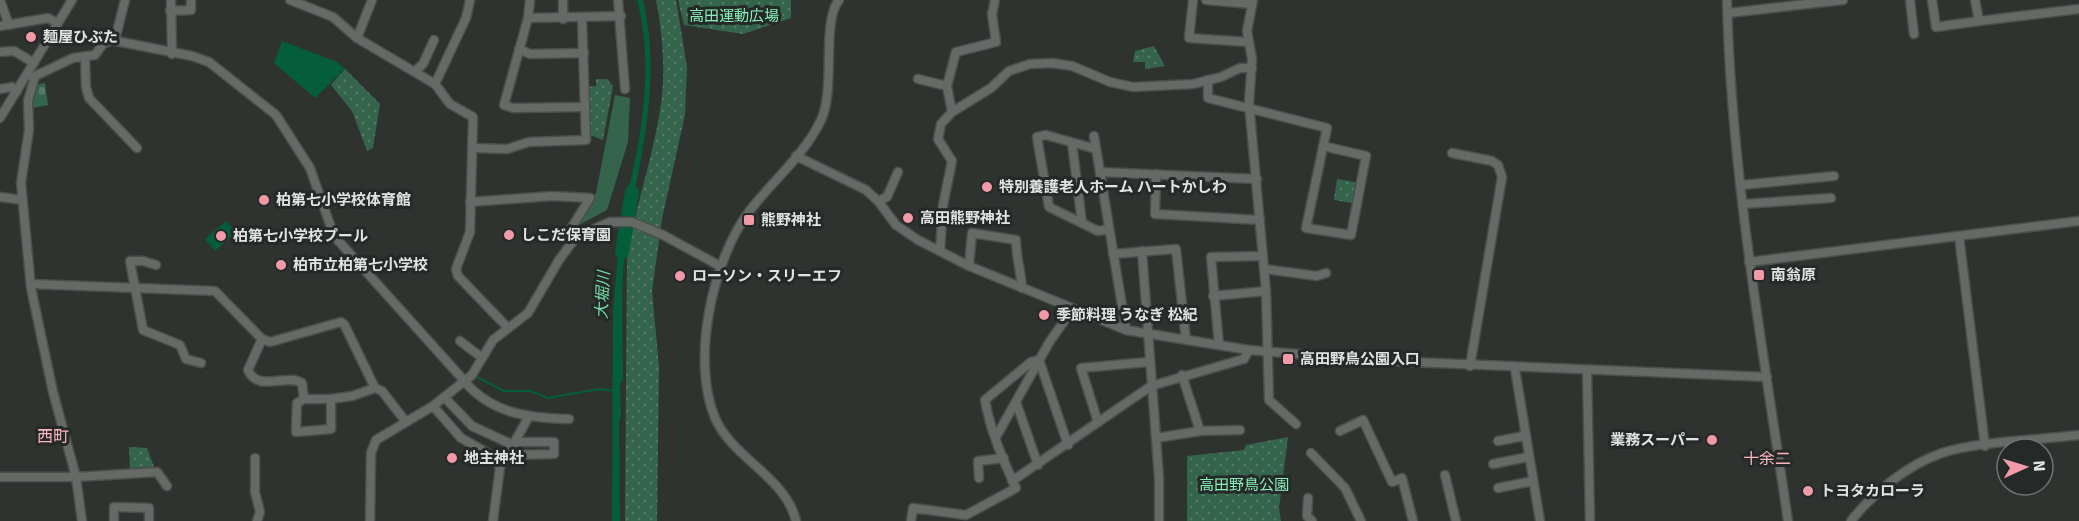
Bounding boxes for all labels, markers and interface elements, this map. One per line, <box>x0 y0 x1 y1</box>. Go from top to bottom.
park label: 高田運動広場 <box>689 7 779 25</box>
place label: 麺屋ひぶた <box>43 28 118 46</box>
marker: 麺屋ひぶた <box>24 30 38 44</box>
place label: 特別養護老人ホーム ハートかしわ <box>999 178 1227 196</box>
marker: 特別養護老人ホーム ハートかしわ <box>980 180 994 194</box>
place label: 柏第七小学校体育館 <box>276 191 411 209</box>
marker: 柏第七小学校体育館 <box>257 193 271 207</box>
place label: 高田熊野神社 <box>920 209 1010 227</box>
place label: 熊野神社 <box>761 211 821 229</box>
marker: 高田熊野神社 <box>901 211 915 225</box>
marker: 熊野神社 <box>742 213 756 227</box>
place label: しこだ保育園 <box>521 226 611 244</box>
place label: 柏第七小学校プール <box>233 227 368 245</box>
marker: しこだ保育園 <box>502 228 516 242</box>
marker: 柏第七小学校プール <box>214 229 228 243</box>
place label: 柏市立柏第七小学校 <box>293 256 428 274</box>
marker: 柏市立柏第七小学校 <box>274 258 288 272</box>
place label: 南翁原 <box>1771 266 1816 284</box>
place label: ローソン・スリーエフ <box>692 267 842 285</box>
marker: 南翁原 <box>1752 268 1766 282</box>
water label: 大堀川 <box>592 269 614 319</box>
marker: ローソン・スリーエフ <box>673 269 687 283</box>
place label: 季節料理 うなぎ 松紀 <box>1056 306 1198 324</box>
marker: 季節料理 うなぎ 松紀 <box>1037 308 1051 322</box>
place label: 高田野鳥公園入口 <box>1300 350 1420 368</box>
marker: 高田野鳥公園入口 <box>1281 352 1295 366</box>
district label: 西町 <box>37 427 69 447</box>
place label: 業務スーパー <box>1610 431 1700 449</box>
marker: 業務スーパー <box>1705 433 1719 447</box>
north arrow <box>1995 437 2055 497</box>
place label: 地主神社 <box>464 449 524 467</box>
district label: 十余二 <box>1743 449 1791 469</box>
marker: 地主神社 <box>445 451 459 465</box>
text: N <box>2029 460 2049 472</box>
park label: 高田野鳥公園 <box>1199 476 1289 494</box>
place label: トヨタカローラ <box>1820 482 1925 500</box>
marker: トヨタカローラ <box>1801 484 1815 498</box>

